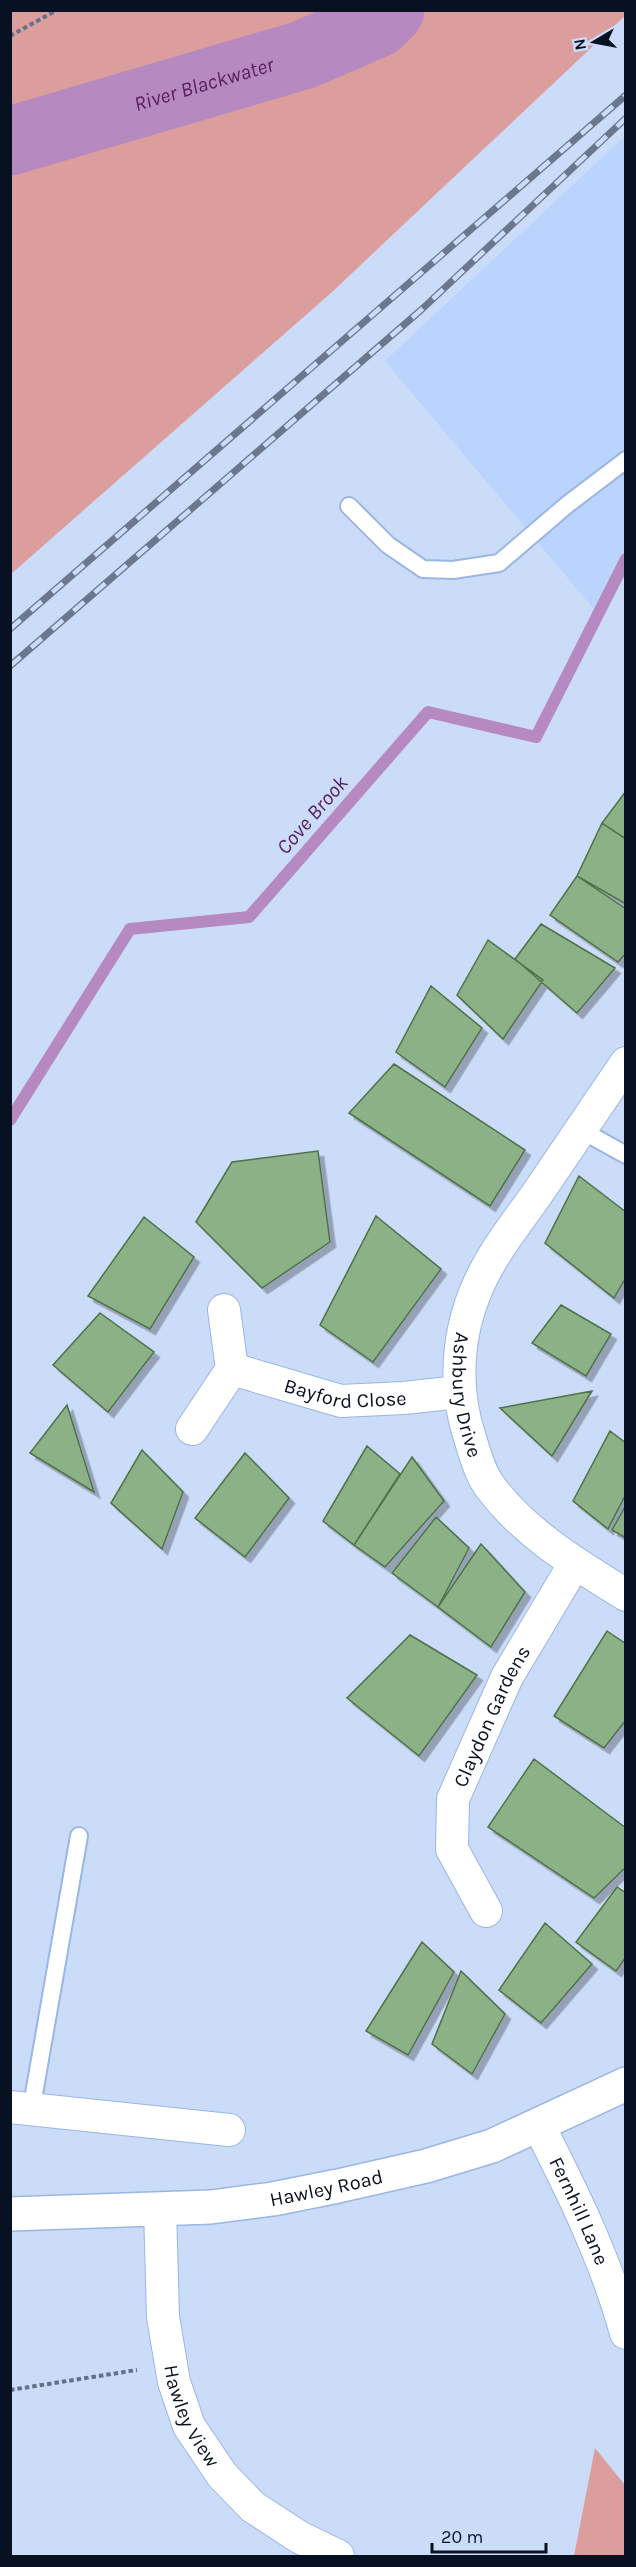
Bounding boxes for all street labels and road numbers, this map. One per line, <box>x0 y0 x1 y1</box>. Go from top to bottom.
street label: Ashbury Drive <box>448 1331 487 1460</box>
street label: Bayford Close <box>282 1373 407 1413</box>
street label: Claydon Gardens <box>448 1641 535 1790</box>
street label: Fernhill Lane <box>545 2153 614 2268</box>
street label: Hawley Road <box>268 2165 385 2211</box>
street label: Hawley View <box>160 2363 225 2472</box>

